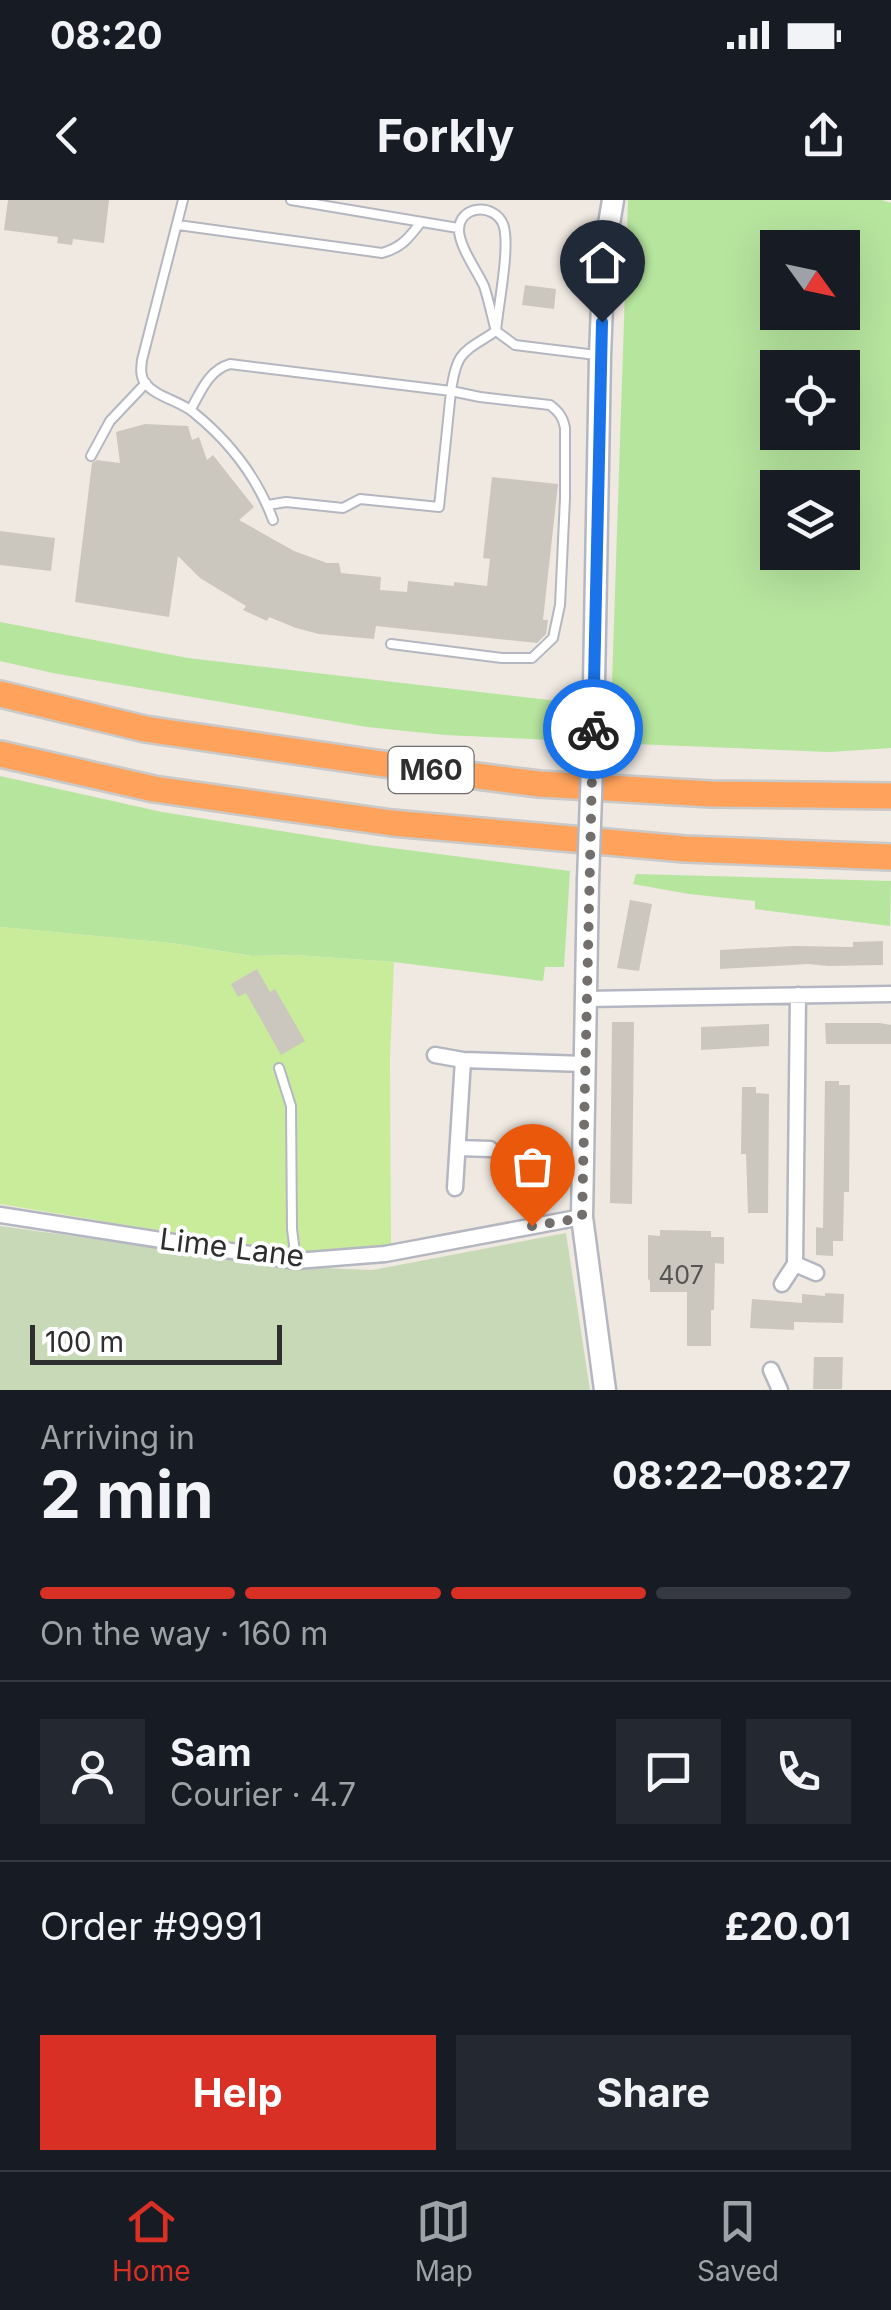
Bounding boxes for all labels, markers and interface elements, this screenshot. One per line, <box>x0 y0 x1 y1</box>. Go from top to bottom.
text: 08:20 <box>50 12 163 58</box>
icon: back <box>40 108 95 163</box>
text: Forkly <box>377 108 514 163</box>
icon: share <box>796 108 851 163</box>
pin <box>560 220 645 323</box>
north arrow <box>760 230 860 330</box>
map controls <box>760 230 860 570</box>
icon: home <box>575 235 630 290</box>
button: locate <box>760 350 860 450</box>
button: layers <box>760 470 860 570</box>
courier <box>543 679 643 779</box>
icon: bike <box>566 702 621 757</box>
road number: M60 <box>388 747 474 793</box>
pin <box>490 1124 575 1227</box>
icon: bag <box>505 1139 560 1194</box>
street label: Lime Lane <box>158 1220 307 1274</box>
house number: 407 <box>658 1260 704 1290</box>
scale bar <box>30 1320 282 1364</box>
text: 100 m <box>45 1325 124 1359</box>
text: Arriving in <box>40 1418 195 1457</box>
text: 08:22–08:27 <box>612 1452 851 1498</box>
text: 2 min <box>40 1455 214 1534</box>
text: On the way · 160 m <box>40 1614 328 1653</box>
button: person <box>40 1719 145 1824</box>
button: chat <box>616 1719 721 1824</box>
button: phone <box>746 1719 851 1824</box>
text: Sam <box>170 1729 252 1775</box>
text: Courier · 4.7 <box>170 1775 356 1814</box>
text: Order #9991 <box>40 1903 263 1949</box>
text: £20.01 <box>725 1903 851 1949</box>
button: Help <box>40 2035 436 2150</box>
button: Share <box>456 2035 851 2150</box>
tab: Home <box>112 2194 191 2288</box>
tab: Map <box>415 2194 473 2288</box>
tab: Saved <box>697 2194 779 2288</box>

